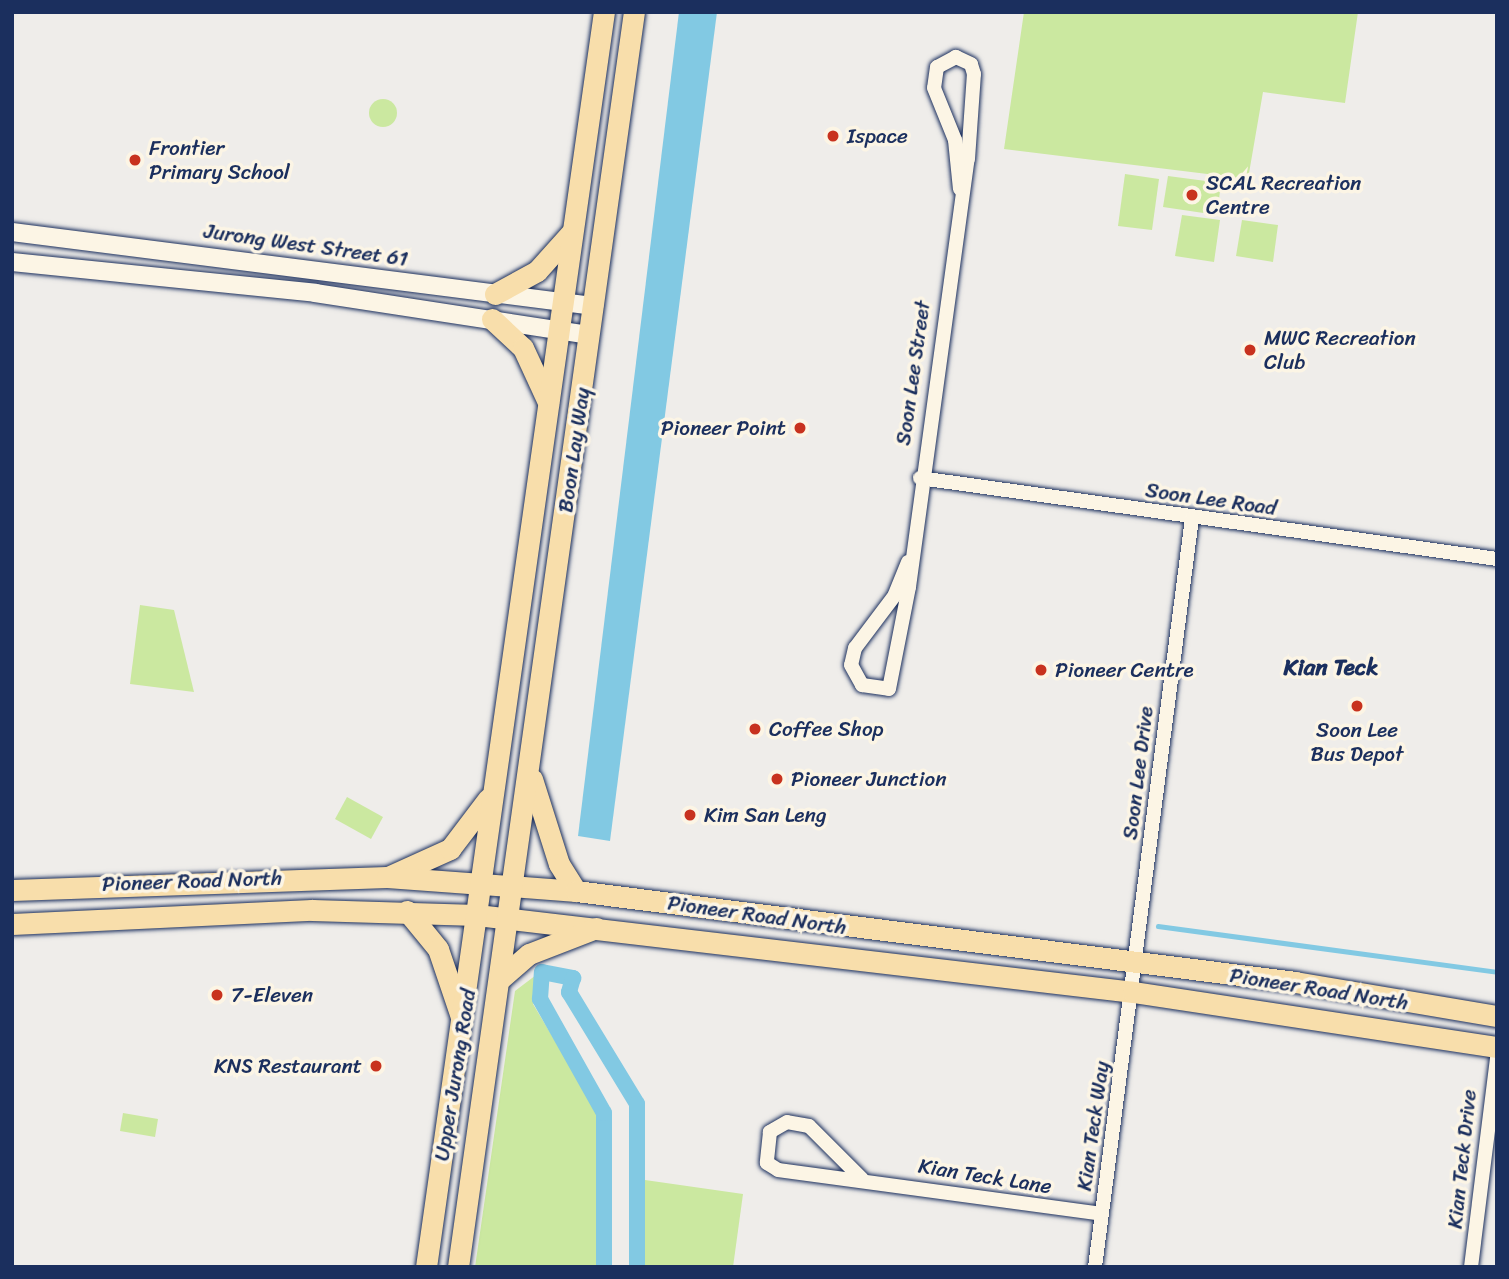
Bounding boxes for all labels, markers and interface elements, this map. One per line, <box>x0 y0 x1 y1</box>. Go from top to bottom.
place label: Ispace <box>847 123 908 149</box>
marker: Ispace <box>825 128 841 144</box>
place label: Frontier Primary School <box>149 135 290 185</box>
marker: Frontier Primary School <box>127 152 143 168</box>
place label: SCAL Recreation Centre <box>1206 170 1361 220</box>
marker: SCAL Recreation Centre <box>1184 187 1200 203</box>
street label: Jurong West Street 61 <box>202 218 410 272</box>
street label: Soon Lee Street <box>890 297 936 449</box>
place label: MWC Recreation Club <box>1264 325 1416 375</box>
marker: MWC Recreation Club <box>1242 342 1258 358</box>
street label: Boon Lay Way <box>553 386 595 514</box>
place label: Pioneer Point <box>661 415 786 441</box>
marker: Pioneer Point <box>792 420 808 436</box>
street label: Soon Lee Road <box>1143 477 1279 521</box>
district label: Kian Teck <box>1283 654 1379 682</box>
place label: Pioneer Centre <box>1055 657 1194 683</box>
marker: Pioneer Centre <box>1033 662 1049 678</box>
marker: Soon Lee Bus Depot <box>1349 698 1365 714</box>
street label: Soon Lee Drive <box>1117 704 1159 842</box>
place label: Coffee Shop <box>769 716 884 742</box>
place label: Soon Lee Bus Depot <box>1310 717 1404 767</box>
marker: Coffee Shop <box>747 721 763 737</box>
place label: Pioneer Junction <box>791 766 945 792</box>
marker: Pioneer Junction <box>769 771 785 787</box>
place label: Kim San Leng <box>704 802 827 828</box>
marker: Kim San Leng <box>682 807 698 823</box>
street label: Pioneer Road North <box>102 865 282 897</box>
street label: Pioneer Road North <box>666 890 848 940</box>
street label: Pioneer Road North <box>1228 962 1410 1016</box>
place label: 7-Eleven <box>231 982 313 1008</box>
marker: 7-Eleven <box>209 987 225 1003</box>
street label: Upper Jurong Road <box>429 987 481 1163</box>
place label: KNS Restaurant <box>214 1053 362 1079</box>
marker: KNS Restaurant <box>368 1058 384 1074</box>
street label: Kian Teck Way <box>1071 1059 1115 1193</box>
street label: Kian Teck Drive <box>1442 1088 1482 1230</box>
street label: Kian Teck Lane <box>916 1153 1054 1199</box>

